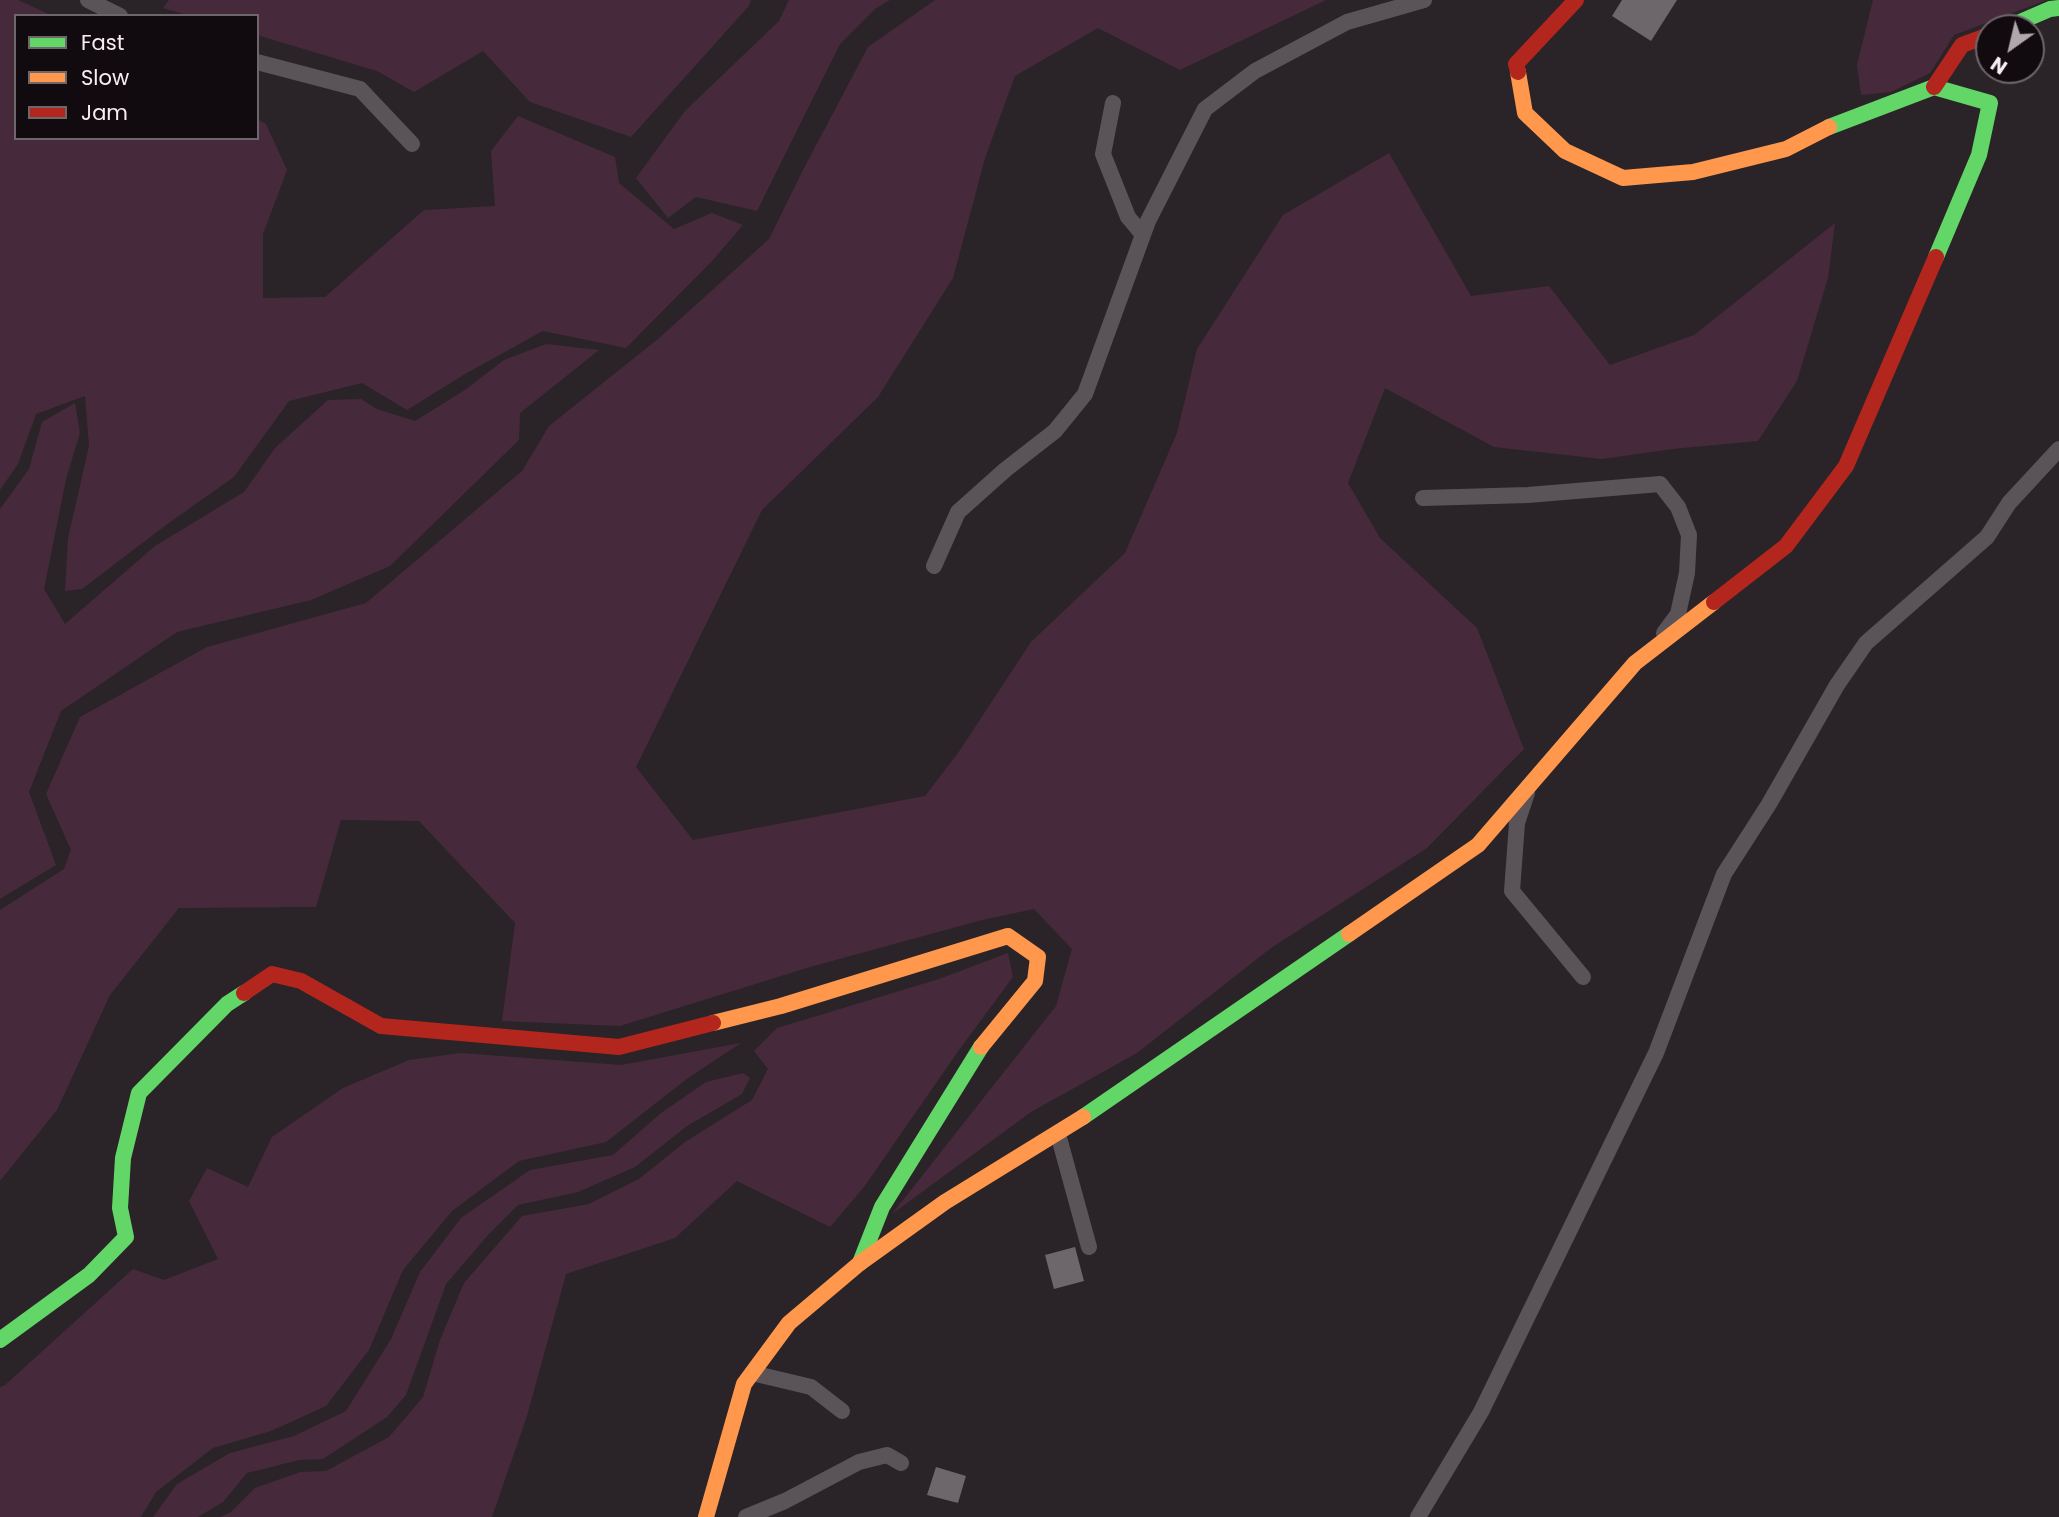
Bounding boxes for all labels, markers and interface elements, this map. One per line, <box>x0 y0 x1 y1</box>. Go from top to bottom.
legend <box>14 14 259 140</box>
north arrow <box>1975 14 2045 84</box>
text: Fast <box>81 28 124 57</box>
text: N <box>1986 50 2013 80</box>
text: Slow <box>81 63 129 92</box>
text: Jam <box>81 98 128 127</box>

